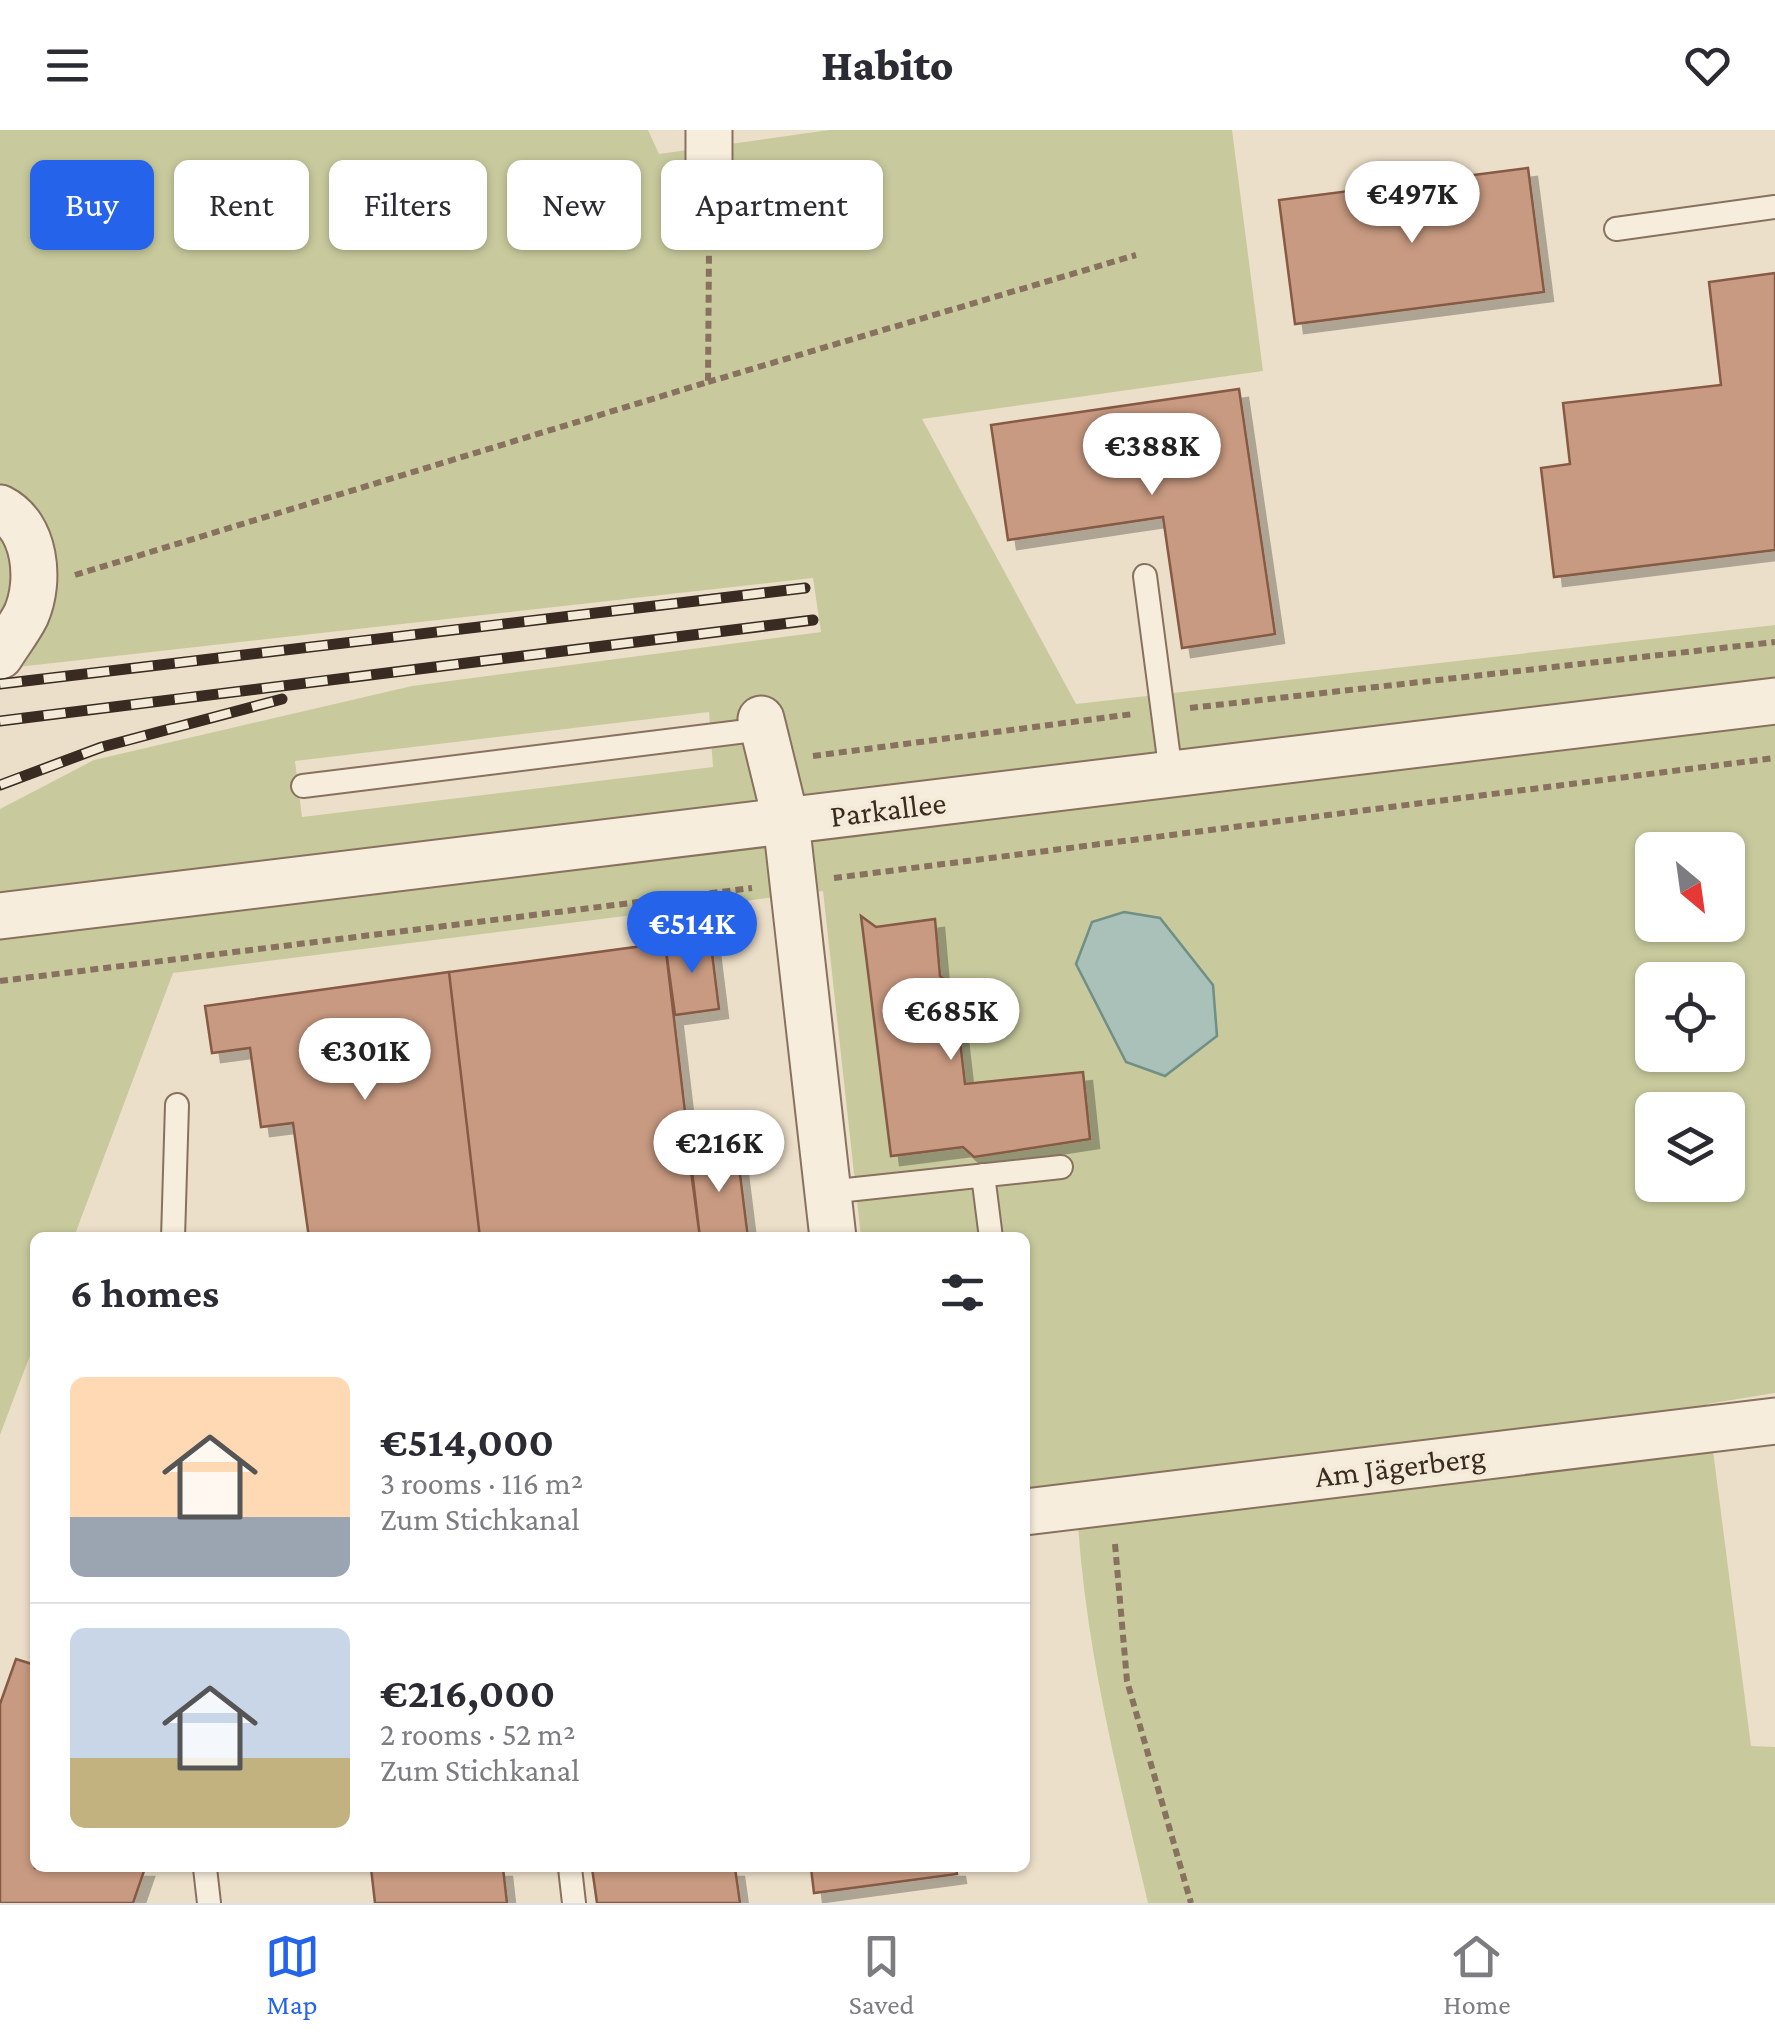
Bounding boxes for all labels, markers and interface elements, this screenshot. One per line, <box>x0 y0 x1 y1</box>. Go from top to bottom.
icon: menu <box>40 38 95 93</box>
icon: heart <box>1680 38 1735 93</box>
text: Habito <box>821 40 954 90</box>
chip: Buy <box>30 160 154 250</box>
chip: Rent <box>174 160 309 250</box>
chip: Filters <box>329 160 487 250</box>
chip: New <box>507 160 641 250</box>
chip: Apartment <box>661 160 883 250</box>
pin: €497K <box>1342 161 1482 246</box>
text: €497K <box>1367 175 1457 211</box>
pin: €388K <box>1082 413 1222 498</box>
text: €388K <box>1105 427 1199 463</box>
street label: Parkallee <box>828 784 948 834</box>
north arrow <box>1635 832 1745 942</box>
map controls <box>1635 832 1745 1202</box>
pin: €514K <box>622 891 762 976</box>
text: €514K <box>649 905 735 941</box>
button: locate <box>1635 962 1745 1072</box>
pin: €685K <box>881 978 1021 1063</box>
text: €685K <box>904 992 998 1028</box>
pin: €301K <box>295 1018 435 1103</box>
text: €301K <box>321 1032 409 1068</box>
button: layers <box>1635 1092 1745 1202</box>
pin: €216K <box>649 1110 789 1195</box>
text: €216K <box>675 1124 763 1160</box>
icon: filters <box>935 1265 990 1320</box>
text: 6 homes <box>70 1269 219 1316</box>
icon: home <box>150 1417 270 1537</box>
text: €514,000 <box>380 1418 554 1465</box>
street label: Am Jägerberg <box>1313 1438 1487 1494</box>
text: 3 rooms · 116 m² <box>380 1465 583 1501</box>
text: Zum Stichkanal <box>380 1501 580 1537</box>
icon: home <box>150 1668 270 1788</box>
text: €216,000 <box>380 1669 555 1716</box>
text: 2 rooms · 52 m² <box>380 1716 575 1752</box>
text: Zum Stichkanal <box>380 1752 580 1788</box>
tab: Map <box>265 1929 320 2020</box>
tab: Saved <box>849 1929 914 2020</box>
tab: Home <box>1443 1929 1510 2020</box>

